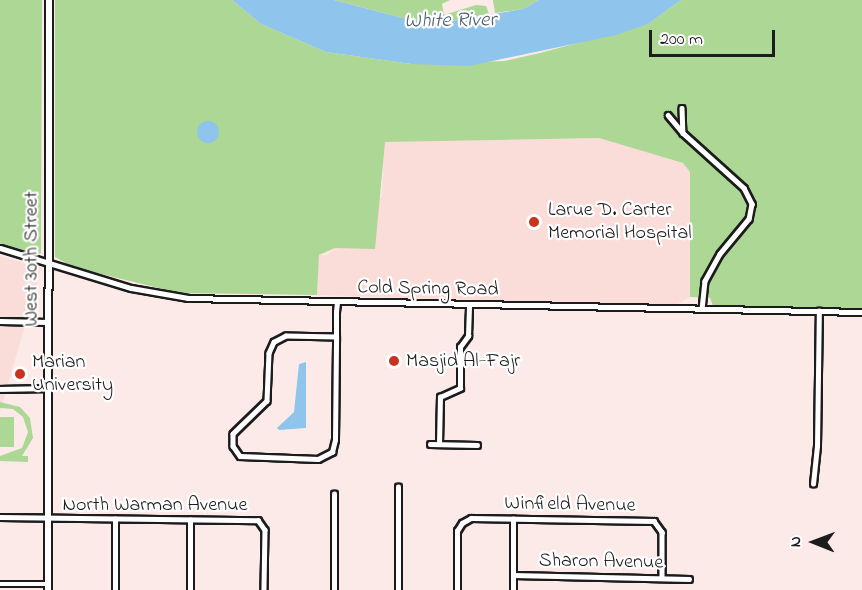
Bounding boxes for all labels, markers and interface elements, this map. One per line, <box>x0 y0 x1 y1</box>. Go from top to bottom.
water label: White River <box>404 8 496 34</box>
scale bar <box>652 18 778 56</box>
text: 200 m <box>660 27 703 53</box>
street label: West 30th Street <box>20 192 44 326</box>
place label: Larue D. Carter Memorial Hospital <box>548 198 692 245</box>
marker: Larue D. Carter Memorial Hospital <box>525 213 543 231</box>
street label: Cold Spring Road <box>357 276 499 302</box>
place label: Masjid Al-Fajr <box>406 349 520 373</box>
place label: Marian University <box>32 350 113 397</box>
marker: Masjid Al-Fajr <box>387 354 401 368</box>
marker: Marian University <box>13 367 27 381</box>
street label: Winfield Avenue <box>504 492 636 518</box>
street label: North Warman Avenue <box>63 493 247 517</box>
north arrow <box>784 512 844 572</box>
text: N <box>784 536 808 547</box>
street label: Sharon Avenue <box>539 549 663 575</box>

